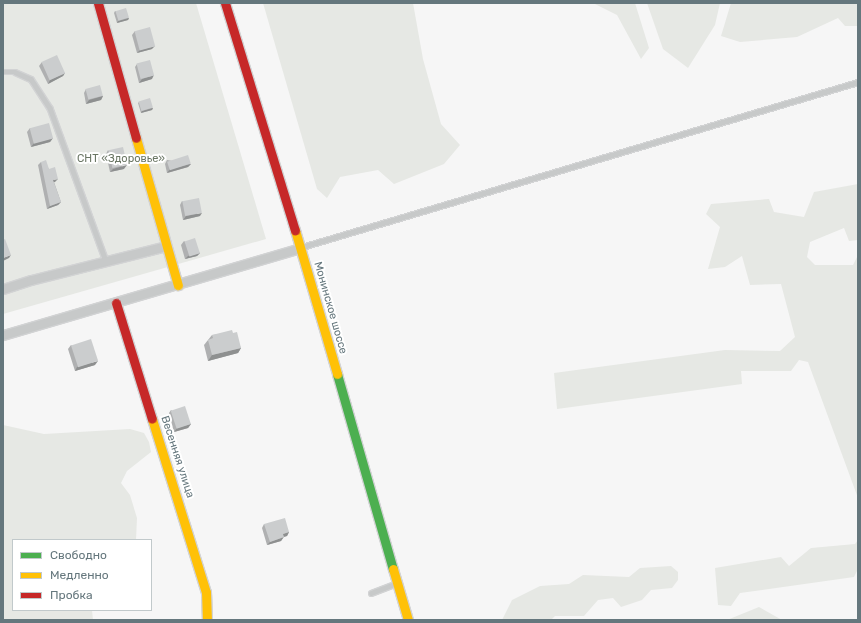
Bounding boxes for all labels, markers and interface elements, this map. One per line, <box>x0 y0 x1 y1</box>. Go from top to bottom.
park label: СНТ «Здоровье» <box>77 152 165 166</box>
street label: Монинское шоссе <box>311 260 349 356</box>
street label: Весенняя улица <box>158 414 196 500</box>
legend <box>12 539 152 611</box>
text: Свободно <box>50 548 107 562</box>
text: Медленно <box>50 568 109 582</box>
text: Пробка <box>50 588 93 602</box>

